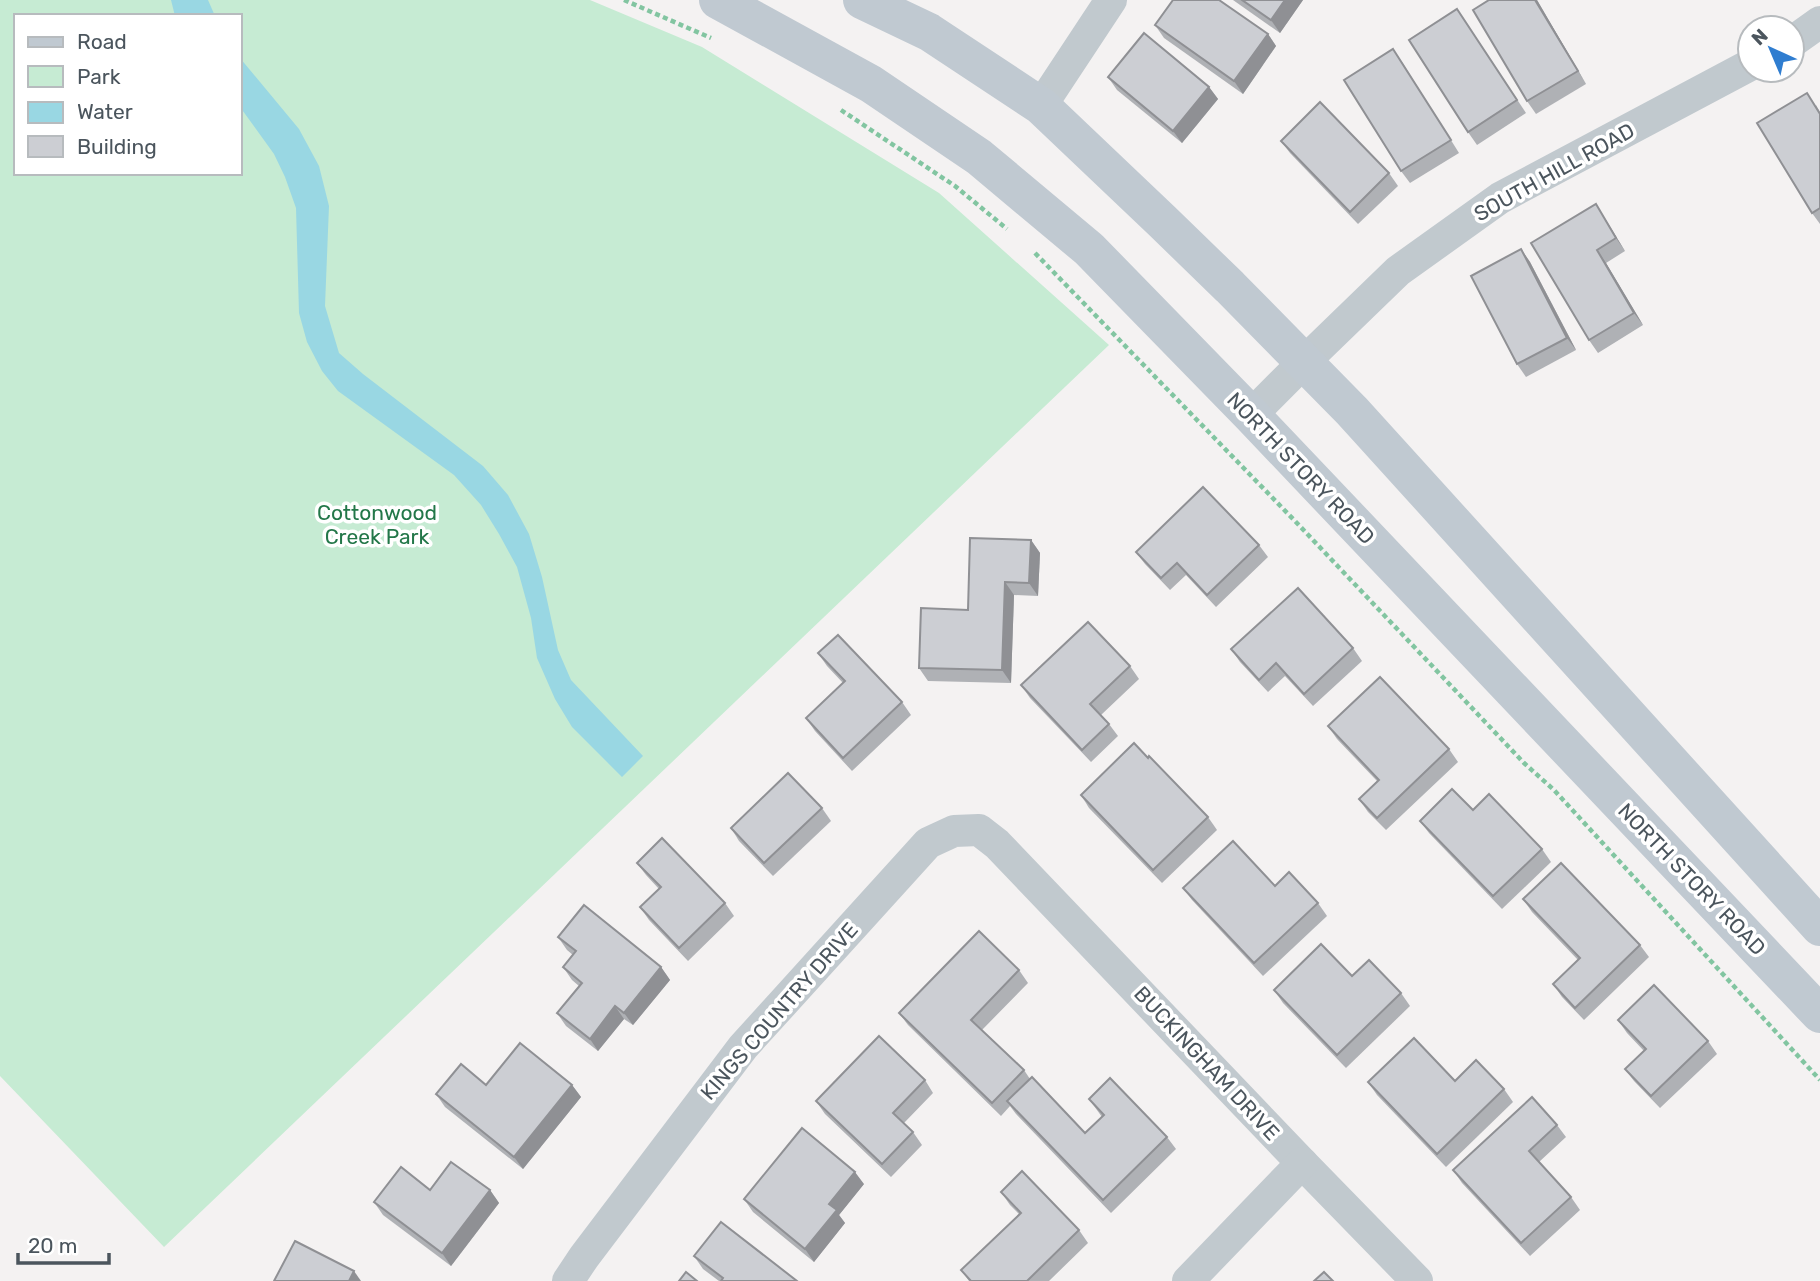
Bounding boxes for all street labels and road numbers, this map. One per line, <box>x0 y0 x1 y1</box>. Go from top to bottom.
street label: SOUTH HILL ROAD <box>1469 118 1639 226</box>
street label: NORTH STORY ROAD <box>1222 387 1380 549</box>
street label: NORTH STORY ROAD <box>1613 798 1771 960</box>
street label: KINGS COUNTRY DRIVE <box>695 917 863 1105</box>
street label: BUCKINGHAM DRIVE <box>1129 981 1285 1145</box>

